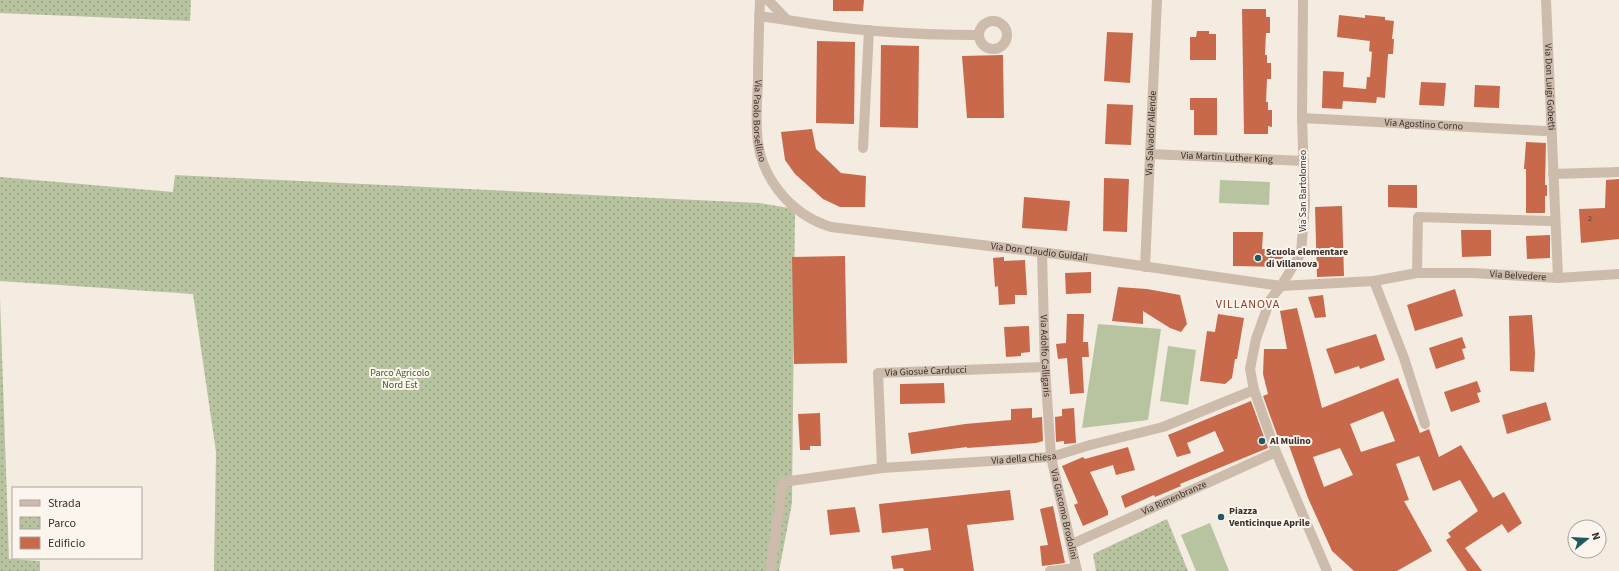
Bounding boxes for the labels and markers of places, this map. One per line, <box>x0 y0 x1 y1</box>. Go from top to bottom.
place label: Scuola elementare di Villanova <box>1266 245 1348 271</box>
marker: Scuola elementare di Villanova <box>1253 253 1263 263</box>
place label: Al Mulino <box>1269 434 1311 448</box>
marker: Al Mulino <box>1257 436 1267 446</box>
place label: Piazza Venticinque Aprile <box>1228 504 1310 530</box>
marker: Piazza Venticinque Aprile <box>1216 512 1226 522</box>

